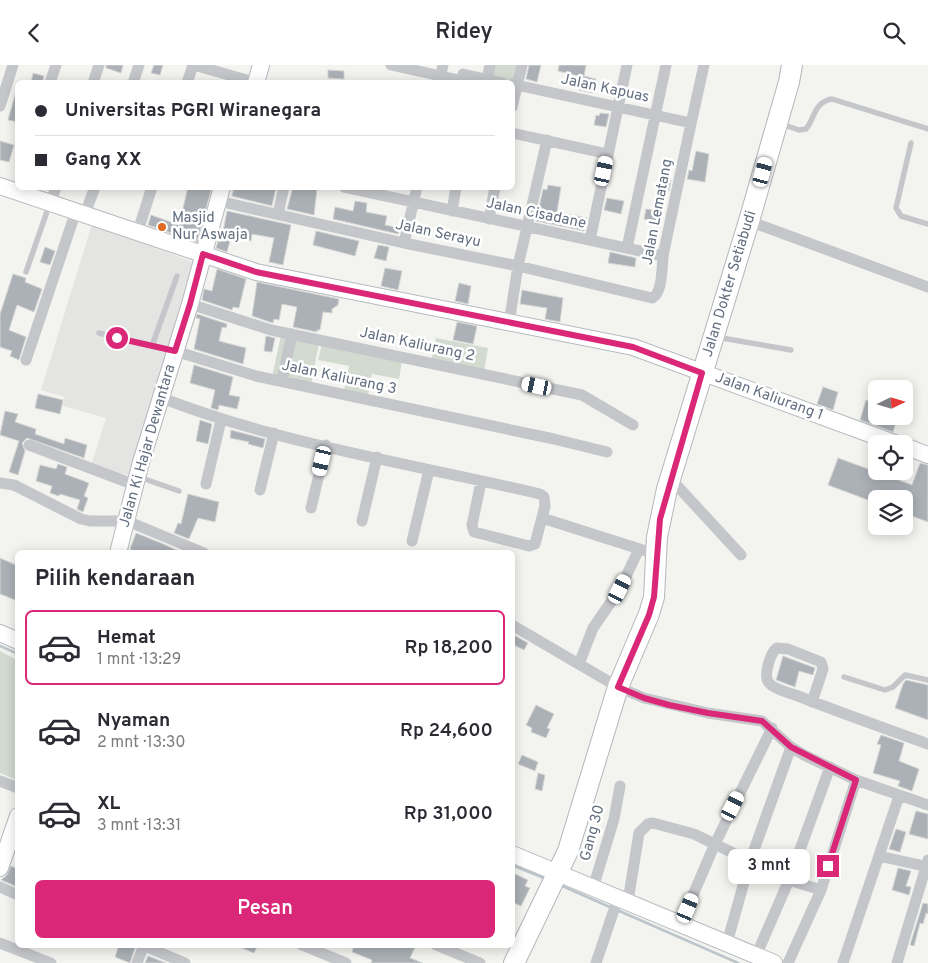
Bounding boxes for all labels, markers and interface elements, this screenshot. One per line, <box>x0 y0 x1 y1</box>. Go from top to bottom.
icon: back <box>20 19 48 47</box>
text: Ridey <box>435 19 493 46</box>
icon: search <box>880 19 908 47</box>
street label: Jalan Kapuas <box>559 70 651 108</box>
text: Universitas PGRI Wiranegara <box>65 99 321 123</box>
text: Gang XX <box>65 148 142 172</box>
car <box>593 155 614 187</box>
car <box>751 156 774 188</box>
street label: Jalan Lematang <box>638 157 678 267</box>
street label: Jalan Cisadane <box>484 194 588 234</box>
street label: Jalan Dokter Setiabudi <box>699 208 761 360</box>
place label: Masjid Nur Aswaja <box>172 209 248 245</box>
street label: Jalan Serayu <box>394 216 482 252</box>
marker: Masjid Nur Aswaja <box>156 221 168 233</box>
street label: Jalan Kaliurang 2 <box>358 324 476 366</box>
route start <box>106 327 128 349</box>
street label: Jalan Kaliurang 3 <box>280 357 398 399</box>
street label: Jalan Ki Hajar Dewantara <box>116 362 180 530</box>
street label: Jalan Kaliurang 1 <box>712 369 826 425</box>
car <box>520 376 553 396</box>
north arrow <box>868 380 912 425</box>
map controls <box>868 380 913 535</box>
button: locate <box>868 435 913 480</box>
car <box>311 445 332 477</box>
button: layers <box>868 490 913 535</box>
text: Pilih kendaraan <box>35 566 195 593</box>
car <box>606 572 633 606</box>
icon: car <box>37 625 82 670</box>
text: Hemat <box>97 626 156 650</box>
text: Rp 18,200 <box>405 636 493 660</box>
text: 1 mnt · 13:29 <box>97 650 181 670</box>
icon: car <box>37 708 82 753</box>
text: Nyaman <box>97 709 170 733</box>
text: Rp 24,600 <box>400 719 493 743</box>
text: 2 mnt · 13:30 <box>97 733 186 753</box>
car <box>719 789 746 823</box>
icon: car <box>37 791 82 836</box>
text: XL <box>97 792 120 816</box>
text: Rp 31,000 <box>404 802 493 826</box>
street label: Gang 30 <box>576 803 610 863</box>
text: 3 mnt · 13:31 <box>97 816 181 836</box>
callout: 3 mnt <box>728 849 810 883</box>
route end <box>817 855 839 877</box>
text: 3 mnt <box>748 856 790 876</box>
button: Pesan <box>35 880 495 938</box>
car <box>675 891 700 925</box>

